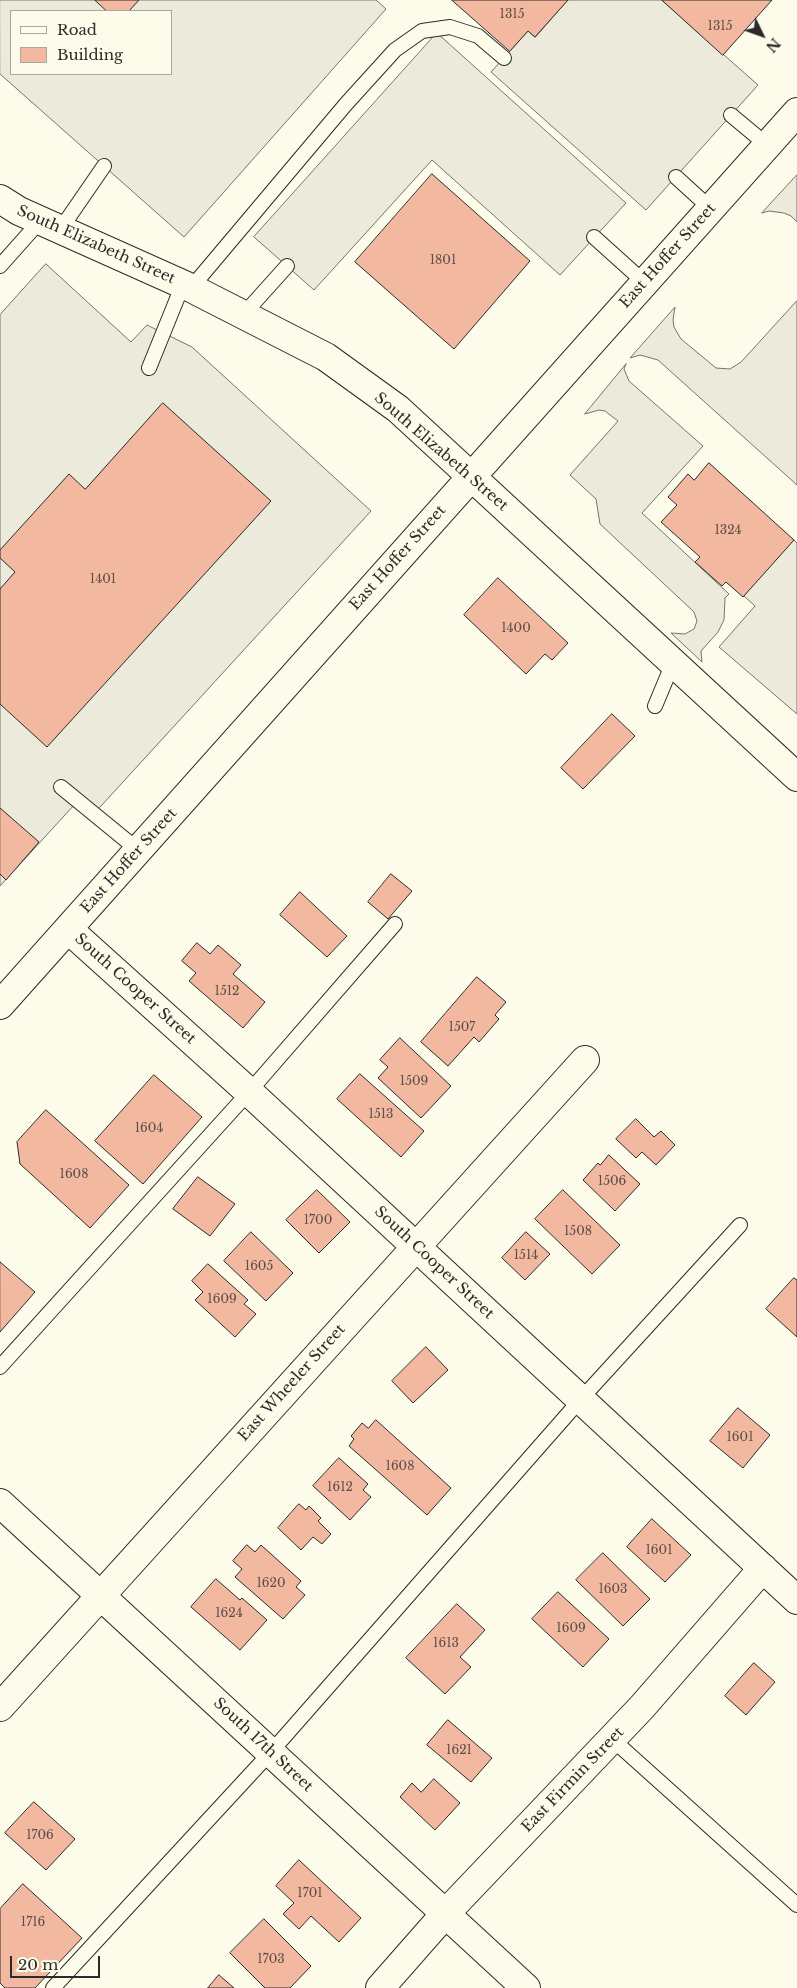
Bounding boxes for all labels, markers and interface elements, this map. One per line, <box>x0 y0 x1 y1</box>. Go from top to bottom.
house number: 1315 <box>500 8 524 22</box>
legend <box>10 10 172 75</box>
north arrow <box>737 10 787 60</box>
text: Road <box>57 20 97 39</box>
house number: 1315 <box>708 20 732 34</box>
text: N <box>762 34 784 56</box>
text: Building <box>57 45 123 64</box>
street label: East Hoffer Street <box>616 200 720 312</box>
street label: South Elizabeth Street <box>14 202 178 288</box>
house number: 1801 <box>430 254 456 268</box>
street label: South Elizabeth Street <box>370 389 512 515</box>
street label: East Hoffer Street <box>346 502 450 614</box>
house number: 1324 <box>714 524 742 538</box>
house number: 1401 <box>90 573 116 587</box>
house number: 1400 <box>501 622 531 636</box>
street label: East Hoffer Street <box>77 805 181 917</box>
street label: South Cooper Street <box>71 930 199 1048</box>
house number: 1512 <box>215 985 239 999</box>
house number: 1507 <box>449 1021 475 1035</box>
house number: 1509 <box>400 1075 428 1089</box>
house number: 1513 <box>369 1108 393 1122</box>
house number: 1604 <box>135 1122 163 1136</box>
house number: 1608 <box>60 1168 88 1182</box>
house number: 1506 <box>598 1175 626 1189</box>
street label: South Cooper Street <box>371 1203 497 1323</box>
house number: 1700 <box>304 1214 332 1228</box>
house number: 1508 <box>564 1225 592 1239</box>
house number: 1514 <box>514 1249 538 1263</box>
house number: 1605 <box>245 1260 273 1274</box>
house number: 1609 <box>207 1293 237 1307</box>
street label: East Wheeler Street <box>235 1321 349 1445</box>
house number: 1601 <box>727 1431 753 1445</box>
house number: 1608 <box>386 1460 414 1474</box>
house number: 1612 <box>327 1481 353 1495</box>
house number: 1601 <box>646 1544 672 1558</box>
house number: 1620 <box>256 1577 286 1591</box>
house number: 1603 <box>598 1583 628 1597</box>
house number: 1624 <box>215 1607 243 1621</box>
house number: 1609 <box>556 1622 586 1636</box>
house number: 1613 <box>433 1637 459 1651</box>
street label: South 17th Street <box>210 1694 316 1796</box>
street label: East Firmin Street <box>518 1724 628 1836</box>
house number: 1621 <box>446 1744 472 1758</box>
house number: 1706 <box>26 1829 54 1843</box>
house number: 1701 <box>297 1887 323 1901</box>
house number: 1716 <box>21 1916 45 1930</box>
scale bar <box>12 1946 102 1978</box>
house number: 1703 <box>257 1953 285 1967</box>
text: 20 m <box>18 1955 58 1974</box>

